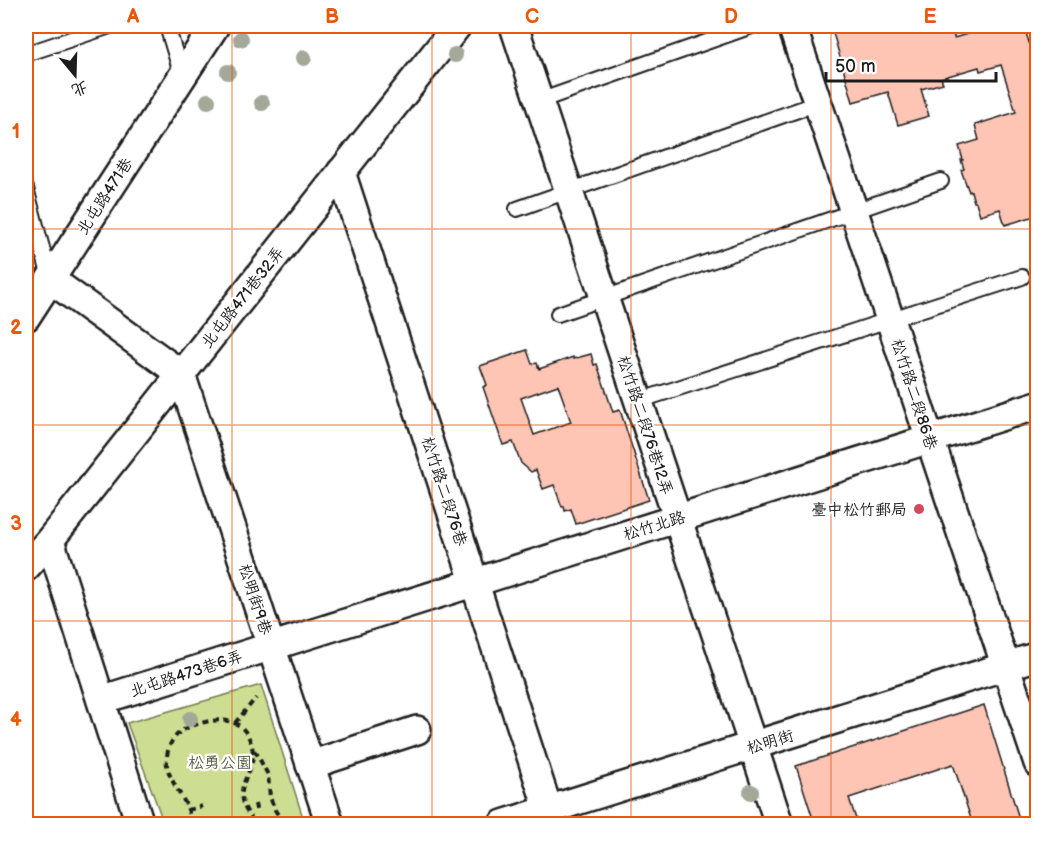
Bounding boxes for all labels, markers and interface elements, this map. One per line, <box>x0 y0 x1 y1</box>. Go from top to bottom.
text: A <box>126 5 140 29</box>
text: B <box>325 5 339 29</box>
text: C <box>525 5 539 29</box>
text: D <box>724 5 738 29</box>
text: E <box>924 5 937 29</box>
north arrow <box>45 45 105 105</box>
scale bar <box>826 45 996 83</box>
text: 50 m <box>835 56 876 77</box>
text: 北 <box>69 76 90 99</box>
text: 1 <box>12 120 20 144</box>
street label: 北屯路471巷 <box>73 155 137 239</box>
street label: 北屯路471巷32弄 <box>198 244 289 352</box>
text: 2 <box>10 316 22 340</box>
street label: 松竹路二段86巷 <box>887 337 940 452</box>
street label: 松竹路二段76巷12弄 <box>613 353 676 497</box>
street label: 松竹路二段76巷 <box>417 434 470 548</box>
place label: 臺中松竹郵局 <box>811 501 907 520</box>
marker: 臺中松竹郵局 <box>912 502 926 516</box>
street label: 松竹北路 <box>621 508 688 545</box>
text: 3 <box>10 512 22 536</box>
street label: 松明街9巷 <box>234 562 275 637</box>
street label: 北屯路473巷6弄 <box>128 647 245 702</box>
text: 4 <box>10 708 22 732</box>
street label: 松明街 <box>745 726 796 759</box>
park label: 松勇公園 <box>188 754 252 773</box>

